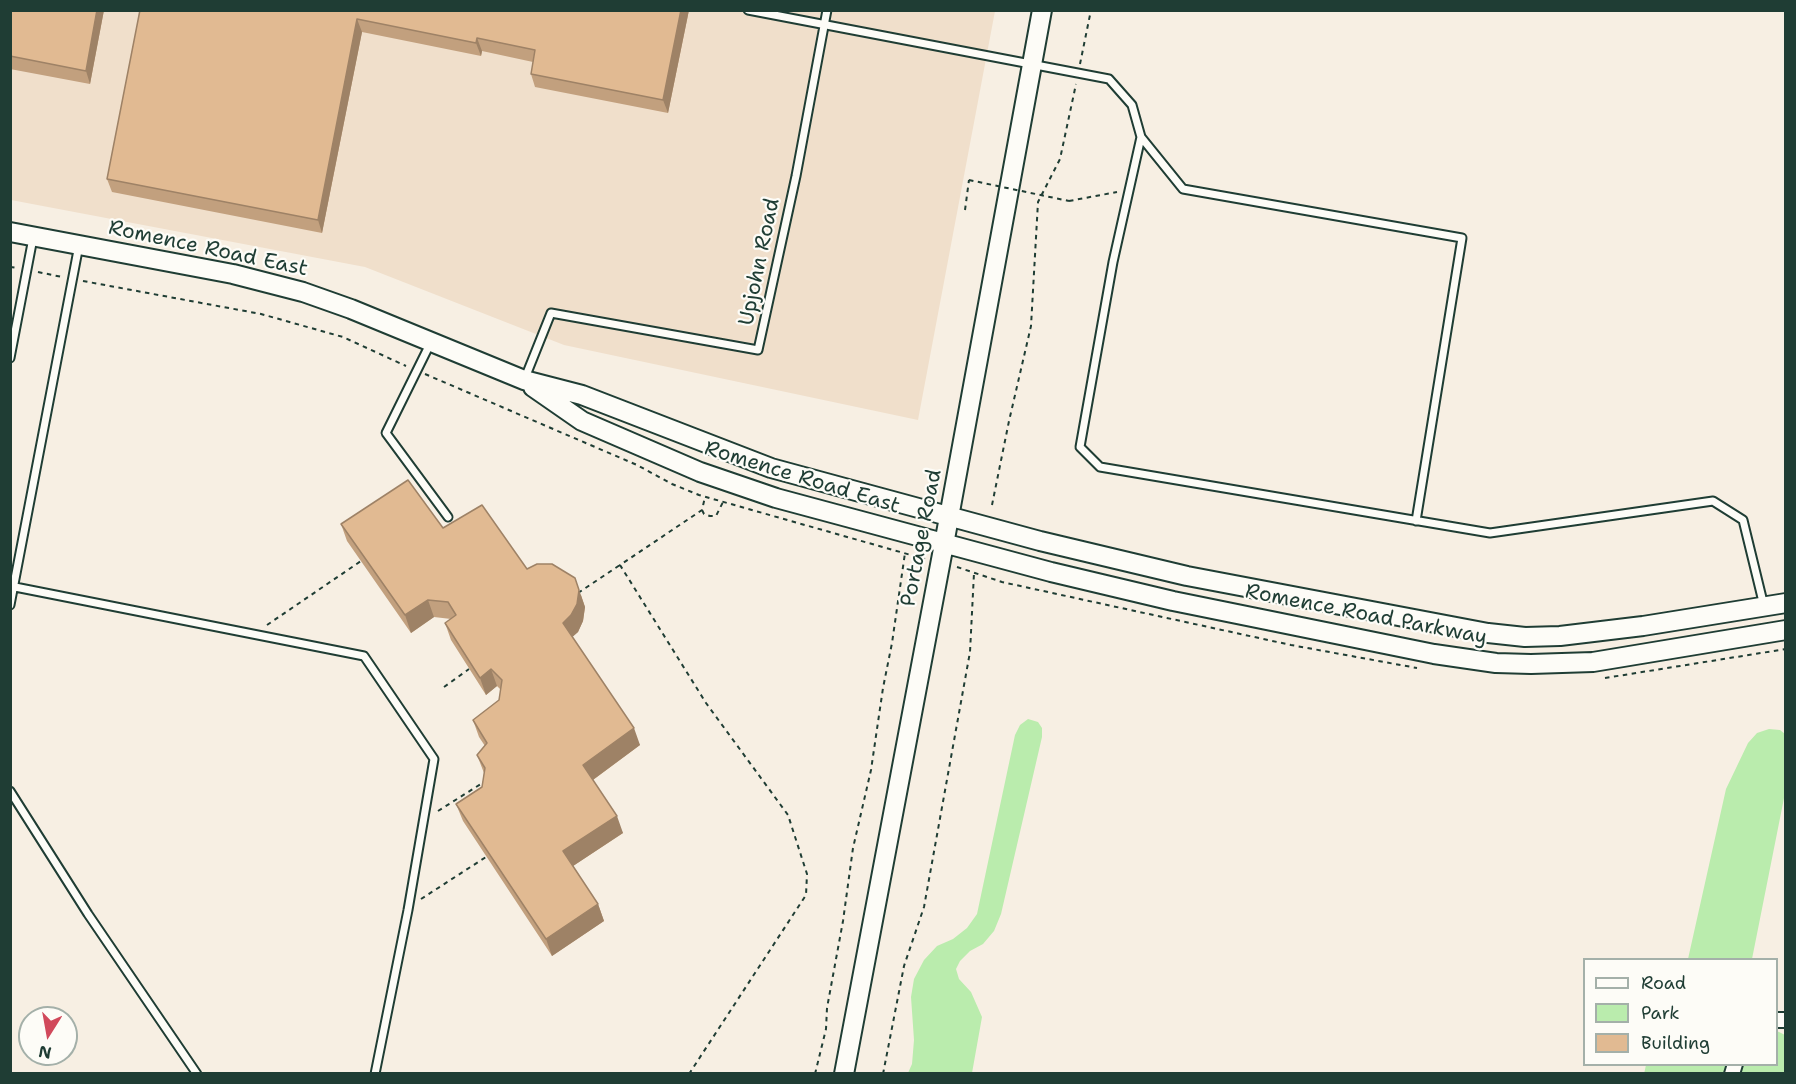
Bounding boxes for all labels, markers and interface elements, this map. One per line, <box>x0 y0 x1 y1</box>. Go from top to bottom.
street label: Upjohn Road <box>734 196 786 328</box>
street label: Romence Road East <box>106 216 310 282</box>
street label: Romence Road East <box>701 436 903 520</box>
street label: Portage Road <box>896 467 948 609</box>
street label: Romence Road Parkway <box>1243 579 1489 651</box>
legend <box>1583 958 1778 1066</box>
text: Road <box>1641 971 1686 995</box>
text: Park <box>1641 1001 1680 1025</box>
north arrow <box>18 1006 78 1066</box>
text: Building <box>1641 1031 1710 1055</box>
text: N <box>37 1041 53 1064</box>

